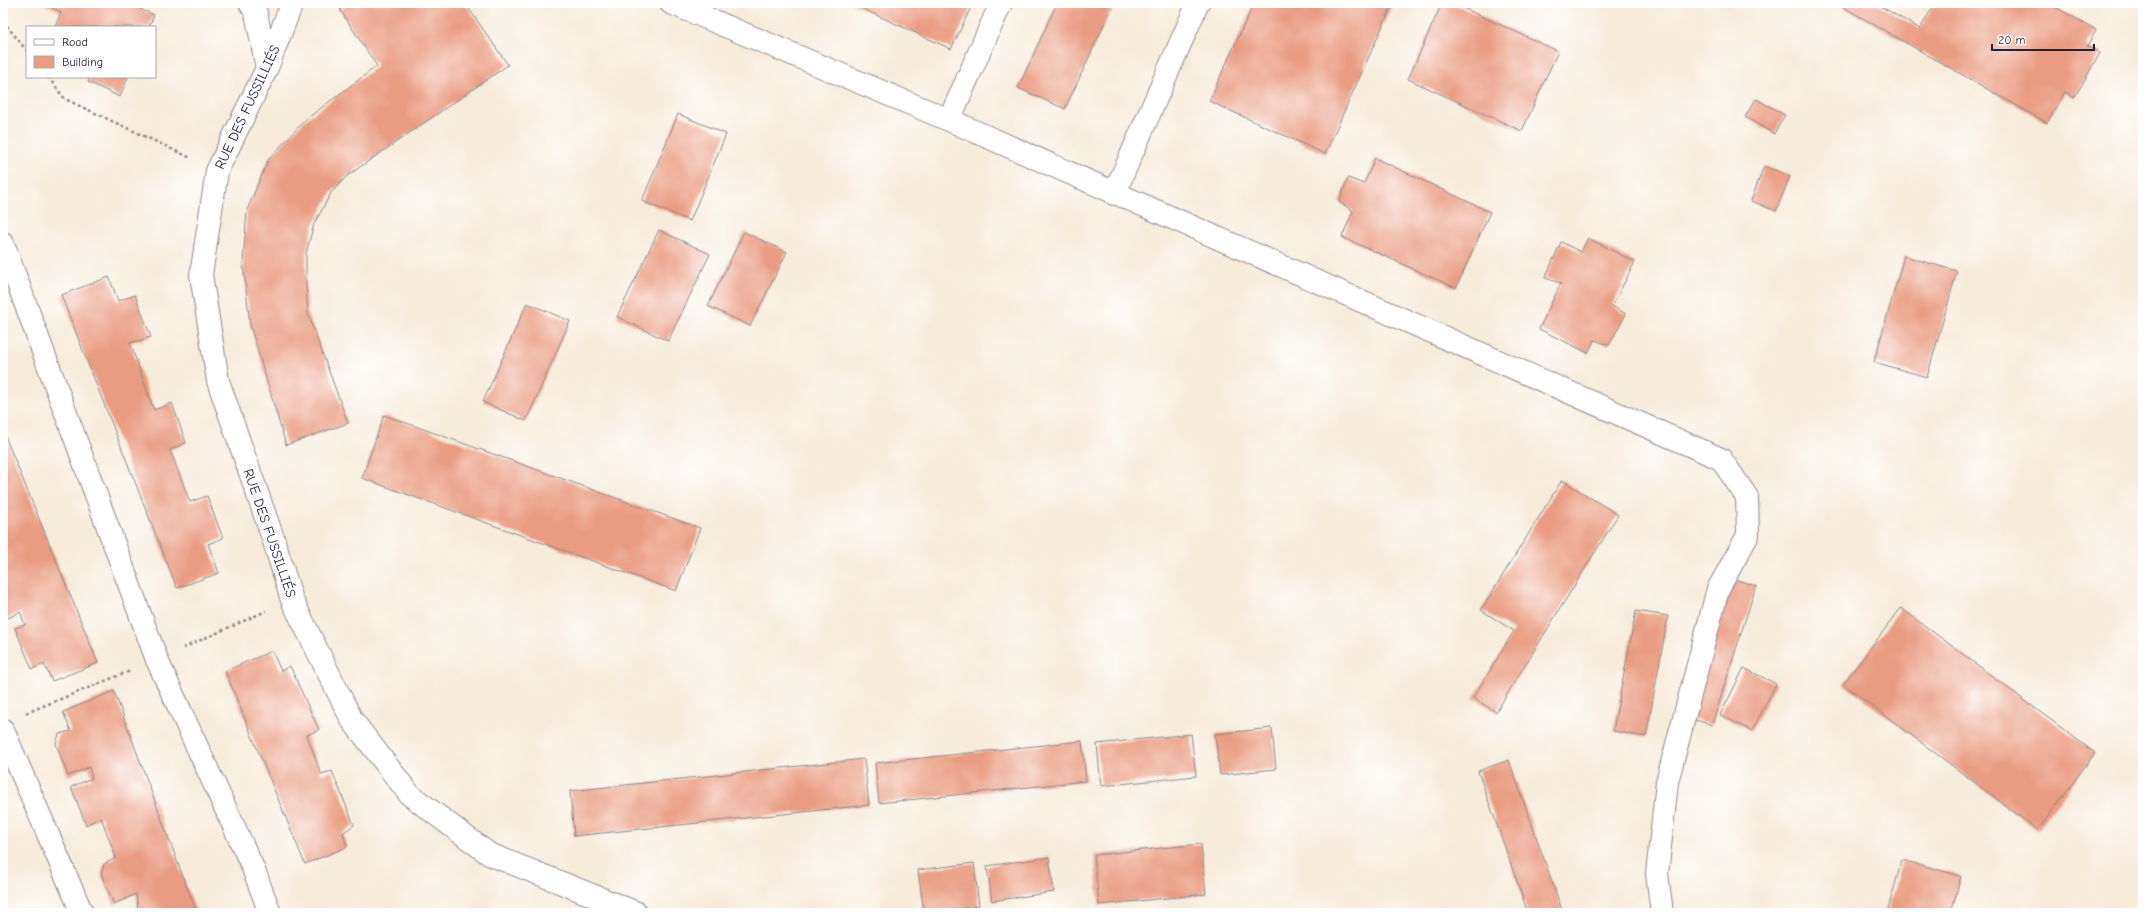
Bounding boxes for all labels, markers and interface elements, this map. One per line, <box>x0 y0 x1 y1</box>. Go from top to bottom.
legend <box>26 26 156 78</box>
scale bar <box>1992 26 2094 52</box>
text: 20 m <box>1998 33 2026 47</box>
text: Road <box>62 35 88 49</box>
street label: RUE DES FUSSILLIÉS <box>211 42 284 172</box>
text: Building <box>62 55 103 69</box>
street label: RUE DES FUSSILLIÉS <box>239 466 300 600</box>

